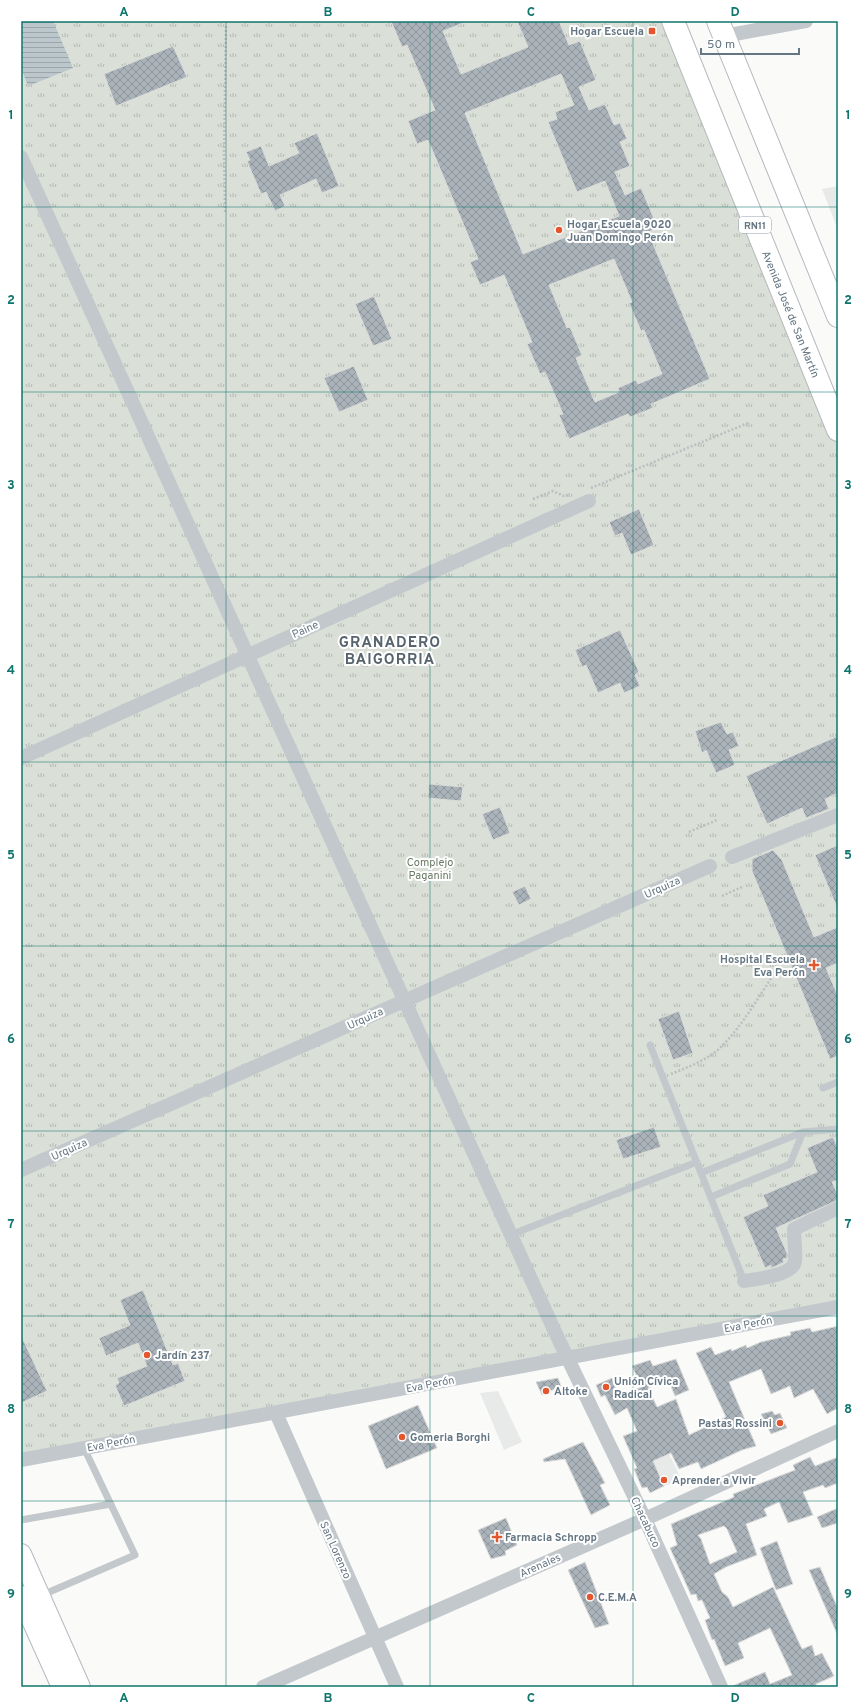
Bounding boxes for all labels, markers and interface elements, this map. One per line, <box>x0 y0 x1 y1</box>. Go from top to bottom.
text: A <box>119 5 129 21</box>
text: B <box>324 5 333 21</box>
text: C <box>527 5 535 21</box>
text: D <box>730 5 740 21</box>
place label: Hogar Escuela <box>570 25 644 39</box>
marker: Hogar Escuela <box>647 26 657 36</box>
scale bar <box>701 30 799 56</box>
text: 50 m <box>707 37 735 53</box>
text: 1 <box>8 108 14 124</box>
text: 1 <box>845 108 851 124</box>
road number: RN11 <box>739 217 771 233</box>
place label: Hogar Escuela 9020 Juan Domingo Perón <box>567 218 674 245</box>
marker: Hogar Escuela 9020 Juan Domingo Perón <box>554 225 564 235</box>
street label: Avenida José de San Martín <box>758 249 822 380</box>
text: 2 <box>7 293 15 309</box>
text: 2 <box>844 293 852 309</box>
text: 3 <box>7 478 15 494</box>
text: 3 <box>844 478 852 494</box>
street label: Paine <box>290 618 321 642</box>
district label: GRANADERO BAIGORRIA <box>339 634 441 670</box>
text: 4 <box>7 663 15 679</box>
text: 4 <box>844 663 852 679</box>
text: 5 <box>7 848 15 864</box>
text: 5 <box>844 848 852 864</box>
park label: Complejo Paganini <box>407 856 453 883</box>
street label: Urquiza <box>642 874 683 902</box>
place label: Hospital Escuela Eva Perón <box>720 953 805 980</box>
marker: Hospital Escuela Eva Perón <box>808 959 820 971</box>
street label: Urquiza <box>345 1005 386 1033</box>
text: 6 <box>7 1032 15 1048</box>
text: 6 <box>844 1032 852 1048</box>
street label: Urquiza <box>49 1136 90 1164</box>
text: 7 <box>8 1217 15 1233</box>
text: 7 <box>845 1217 852 1233</box>
street label: Eva Perón <box>723 1313 774 1337</box>
place label: Jardín 237 <box>155 1349 209 1363</box>
marker: Jardín 237 <box>142 1350 152 1360</box>
street label: Eva Perón <box>405 1373 456 1397</box>
place label: Unión Cívica Radical <box>614 1375 678 1402</box>
marker: Unión Cívica Radical <box>601 1382 611 1392</box>
place label: Altoke <box>554 1385 588 1399</box>
marker: Altoke <box>541 1386 551 1396</box>
text: 8 <box>7 1402 15 1418</box>
text: 8 <box>844 1402 852 1418</box>
place label: Pastas Rossini <box>698 1417 772 1431</box>
marker: Pastas Rossini <box>775 1418 785 1428</box>
place label: Gomeria Borghi <box>410 1431 490 1445</box>
street label: Eva Perón <box>86 1432 137 1456</box>
marker: Gomeria Borghi <box>397 1432 407 1442</box>
place label: Aprender a Vivir <box>672 1474 756 1488</box>
marker: Aprender a Vivir <box>659 1475 669 1485</box>
street label: Chacabuco <box>627 1495 663 1550</box>
street label: San Lorenzo <box>316 1520 354 1581</box>
place label: Farmacia Schropp <box>505 1531 597 1545</box>
marker: Farmacia Schropp <box>492 1532 502 1542</box>
street label: Arenales <box>518 1551 563 1581</box>
text: 9 <box>7 1587 15 1603</box>
text: 9 <box>844 1587 852 1603</box>
place label: C.E.M.A <box>598 1591 637 1605</box>
marker: C.E.M.A <box>585 1592 595 1602</box>
text: A <box>119 1691 129 1707</box>
text: B <box>324 1691 333 1707</box>
text: C <box>527 1691 535 1707</box>
text: D <box>730 1691 740 1707</box>

